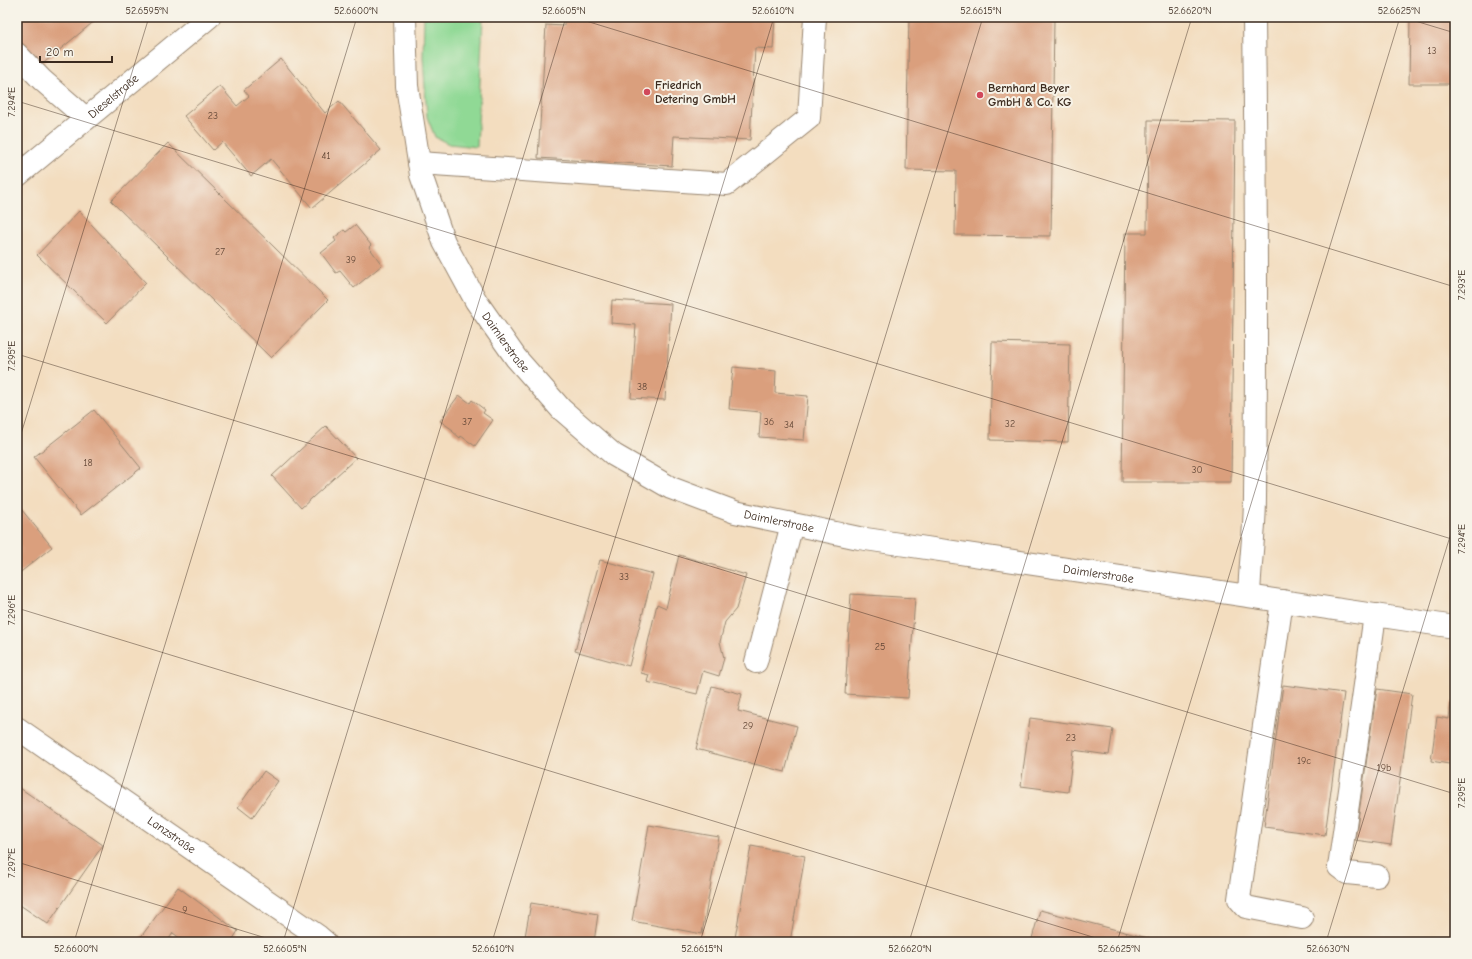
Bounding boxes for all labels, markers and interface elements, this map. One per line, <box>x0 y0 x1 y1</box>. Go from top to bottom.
text: 52.6595°N <box>126 5 168 17</box>
text: 52.6600°N <box>334 5 378 17</box>
text: 52.6605°N <box>542 5 586 17</box>
text: 52.6610°N <box>752 5 794 17</box>
text: 52.6615°N <box>960 5 1002 17</box>
text: 52.6620°N <box>1168 5 1212 17</box>
text: 52.6625°N <box>1378 5 1420 17</box>
scale bar <box>40 38 112 64</box>
text: 20 m <box>46 45 74 59</box>
house number: 13 <box>1427 45 1437 57</box>
street label: Dieselstraße <box>85 71 141 121</box>
place label: Friedrich Detering GmbH <box>655 78 736 106</box>
place label: Bernhard Beyer GmbH & Co. KG <box>988 81 1072 109</box>
text: 7.294°E <box>6 87 18 117</box>
marker: Friedrich Detering GmbH <box>642 87 652 97</box>
marker: Bernhard Beyer GmbH & Co. KG <box>975 90 985 100</box>
house number: 23 <box>208 110 218 122</box>
house number: 41 <box>322 150 330 162</box>
house number: 27 <box>215 246 225 258</box>
house number: 39 <box>346 254 356 266</box>
text: 7.293°E <box>1456 270 1468 300</box>
street label: Daimlerstraße <box>479 309 532 375</box>
text: 7.295°E <box>6 341 18 371</box>
house number: 38 <box>637 381 647 393</box>
house number: 37 <box>462 416 472 428</box>
house number: 36 <box>764 416 774 428</box>
house number: 32 <box>1005 418 1015 430</box>
house number: 34 <box>784 419 794 431</box>
house number: 18 <box>83 457 93 469</box>
house number: 30 <box>1191 464 1203 476</box>
street label: Daimlerstraße <box>743 507 815 535</box>
text: 7.294°E <box>1456 524 1468 554</box>
street label: Daimlerstraße <box>1062 562 1135 586</box>
house number: 33 <box>619 571 629 583</box>
text: 7.296°E <box>6 595 18 625</box>
house number: 25 <box>875 641 885 653</box>
house number: 29 <box>743 720 753 732</box>
house number: 23 <box>1066 732 1076 744</box>
house number: 19c <box>1297 755 1311 767</box>
house number: 19b <box>1377 762 1391 774</box>
text: 7.295°E <box>1456 778 1468 808</box>
street label: Lanzstraße <box>145 813 198 856</box>
text: 7.297°E <box>6 848 18 878</box>
house number: 9 <box>182 904 188 916</box>
text: 52.6600°N <box>54 943 98 955</box>
text: 52.6605°N <box>263 943 307 955</box>
text: 52.6610°N <box>472 943 514 955</box>
text: 52.6615°N <box>681 943 723 955</box>
text: 52.6620°N <box>888 943 932 955</box>
text: 52.6625°N <box>1098 943 1140 955</box>
text: 52.6630°N <box>1306 943 1350 955</box>

